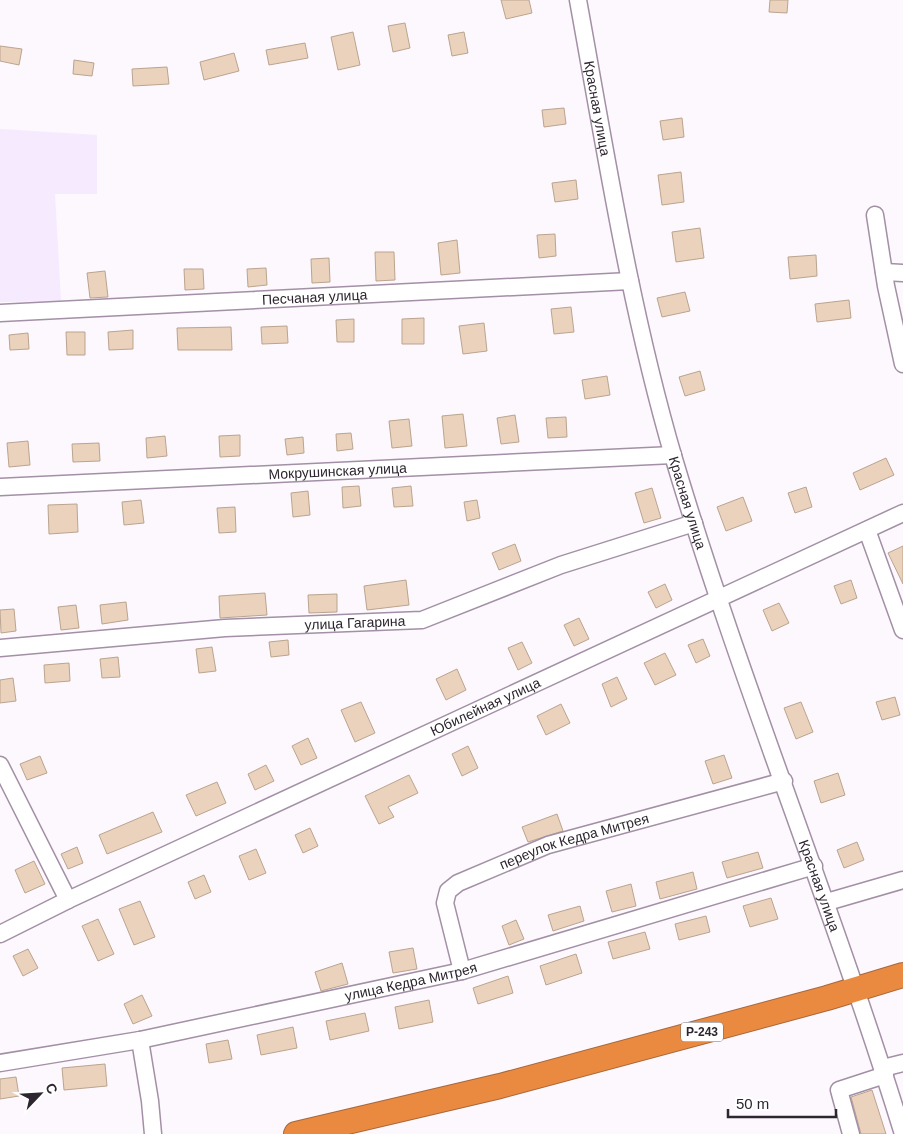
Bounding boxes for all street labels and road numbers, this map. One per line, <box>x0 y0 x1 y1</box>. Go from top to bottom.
street label: Красная улица <box>581 59 614 157</box>
street label: Песчаная улица <box>262 286 368 308</box>
street label: Красная улица <box>666 454 710 551</box>
street label: Мокрушинская улица <box>268 460 407 482</box>
street label: улица Гагарина <box>304 613 406 633</box>
street label: Юбилейная улица <box>428 674 543 739</box>
street label: переулок Кедра Митрея <box>497 810 651 873</box>
street label: Красная улица <box>796 838 843 934</box>
street label: улица Кедра Митрея <box>343 959 479 1004</box>
road number: Р-243 <box>681 1022 723 1042</box>

